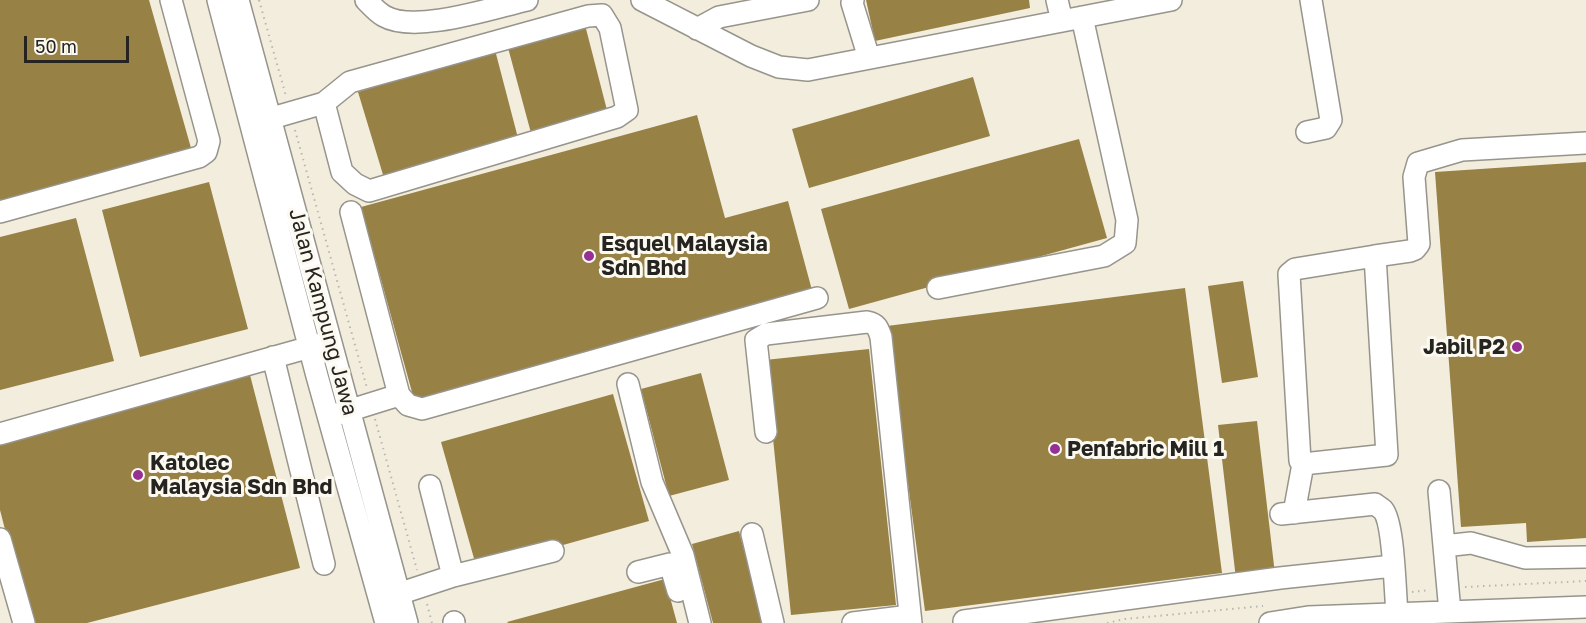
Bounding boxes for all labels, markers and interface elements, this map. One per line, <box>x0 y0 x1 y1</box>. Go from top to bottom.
scale bar <box>27 24 132 62</box>
text: 50 m <box>35 35 77 57</box>
street label: Jalan Kampung Jawa <box>283 206 363 418</box>
place label: Esquel Malaysia Sdn Bhd <box>601 231 768 281</box>
marker: Esquel Malaysia Sdn Bhd <box>582 249 596 263</box>
place label: Jabil P2 <box>1423 334 1505 360</box>
marker: Jabil P2 <box>1510 340 1524 354</box>
place label: Penfabric Mill 1 <box>1067 436 1224 462</box>
marker: Penfabric Mill 1 <box>1048 442 1062 456</box>
place label: Katolec Malaysia Sdn Bhd <box>150 450 332 500</box>
marker: Katolec Malaysia Sdn Bhd <box>131 468 145 482</box>

